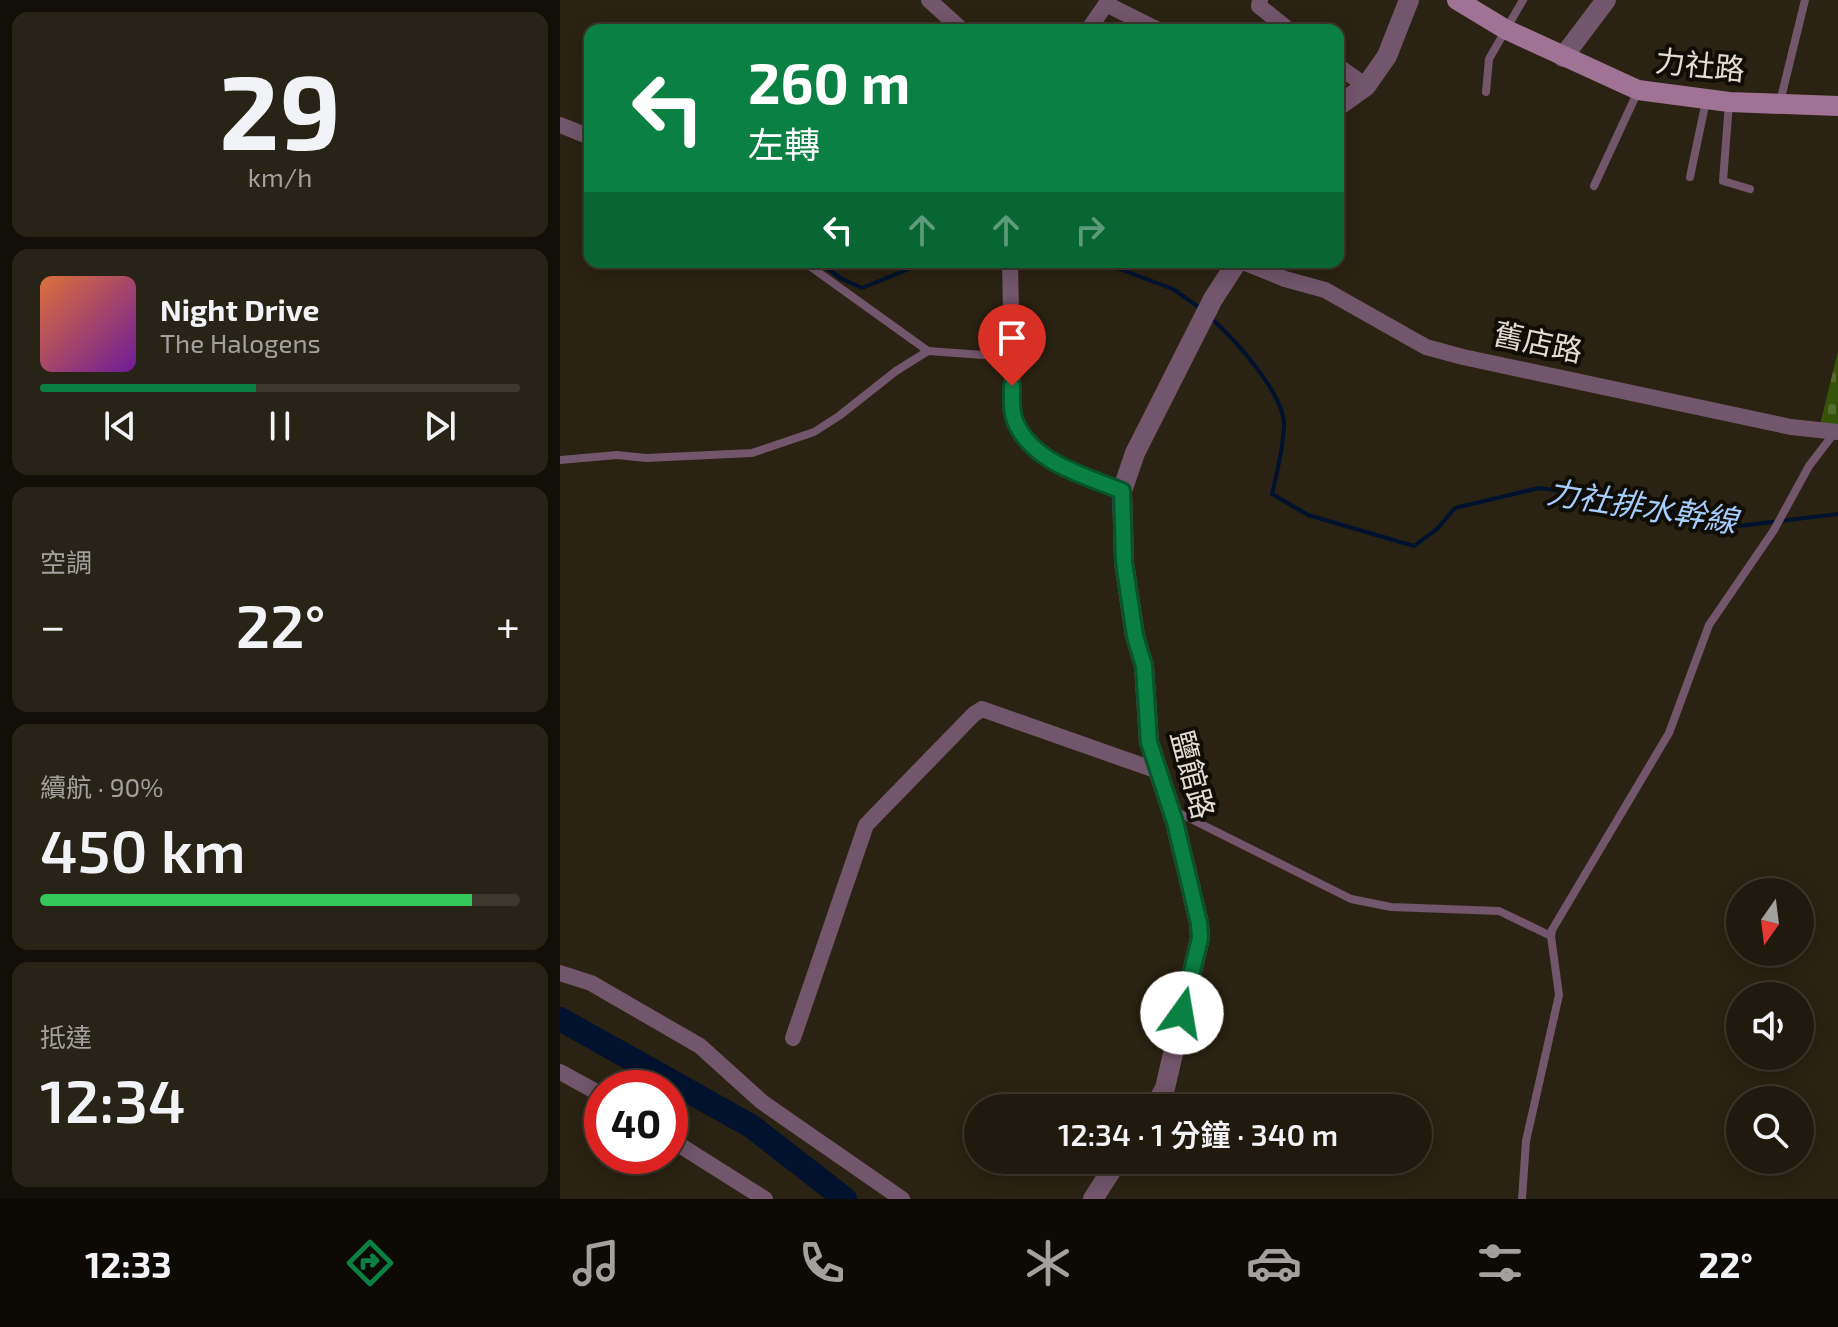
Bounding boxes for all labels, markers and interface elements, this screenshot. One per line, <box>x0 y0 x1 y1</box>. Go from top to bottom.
street label: 力社路 <box>1654 41 1747 87</box>
text: 29 <box>219 46 341 171</box>
text: 260 m <box>748 48 910 115</box>
icon: left <box>616 56 720 160</box>
text: 左轉 <box>748 122 820 165</box>
text: km/h <box>248 161 312 192</box>
icon: left <box>816 208 860 252</box>
icon: ahead <box>900 208 944 252</box>
icon: ahead <box>984 208 1028 252</box>
icon: right <box>1068 208 1112 252</box>
text: Night Drive <box>160 291 319 327</box>
pin <box>978 304 1046 386</box>
street label: 舊店路 <box>1491 314 1586 368</box>
icon: arrive <box>990 316 1034 360</box>
text: The Halogens <box>160 327 321 358</box>
icon: previous <box>98 404 142 448</box>
icon: pause <box>258 404 302 448</box>
icon: next <box>418 404 462 448</box>
water label: 力社排水幹線 <box>1545 471 1743 539</box>
text: 空調 <box>40 546 92 577</box>
text: 22° <box>236 588 326 660</box>
text: − <box>40 598 66 651</box>
text: + <box>496 598 520 651</box>
street label: 鹽館路 <box>1165 726 1223 823</box>
text: 續航 · 90% <box>40 771 164 802</box>
text: 450 km <box>40 813 246 885</box>
north arrow <box>1726 878 1814 966</box>
map controls <box>1726 878 1814 1174</box>
position arrow <box>1140 971 1224 1055</box>
button: sound <box>1726 982 1814 1070</box>
text: 抵達 <box>40 1021 92 1052</box>
text: 12:34 <box>40 1063 186 1135</box>
speed limit sign: 40 <box>584 1070 688 1174</box>
button: search <box>1726 1086 1814 1174</box>
text: 12:34 · 1 分鐘 · 340 m <box>1058 1116 1338 1152</box>
icon: directions <box>342 1235 398 1291</box>
icon: music <box>568 1235 624 1291</box>
icon: phone <box>794 1235 850 1291</box>
icon: climate <box>1020 1235 1076 1291</box>
icon: car <box>1246 1235 1302 1291</box>
icon: filters <box>1472 1235 1528 1291</box>
text: 12:33 <box>85 1242 172 1285</box>
text: 22° <box>1699 1242 1753 1285</box>

